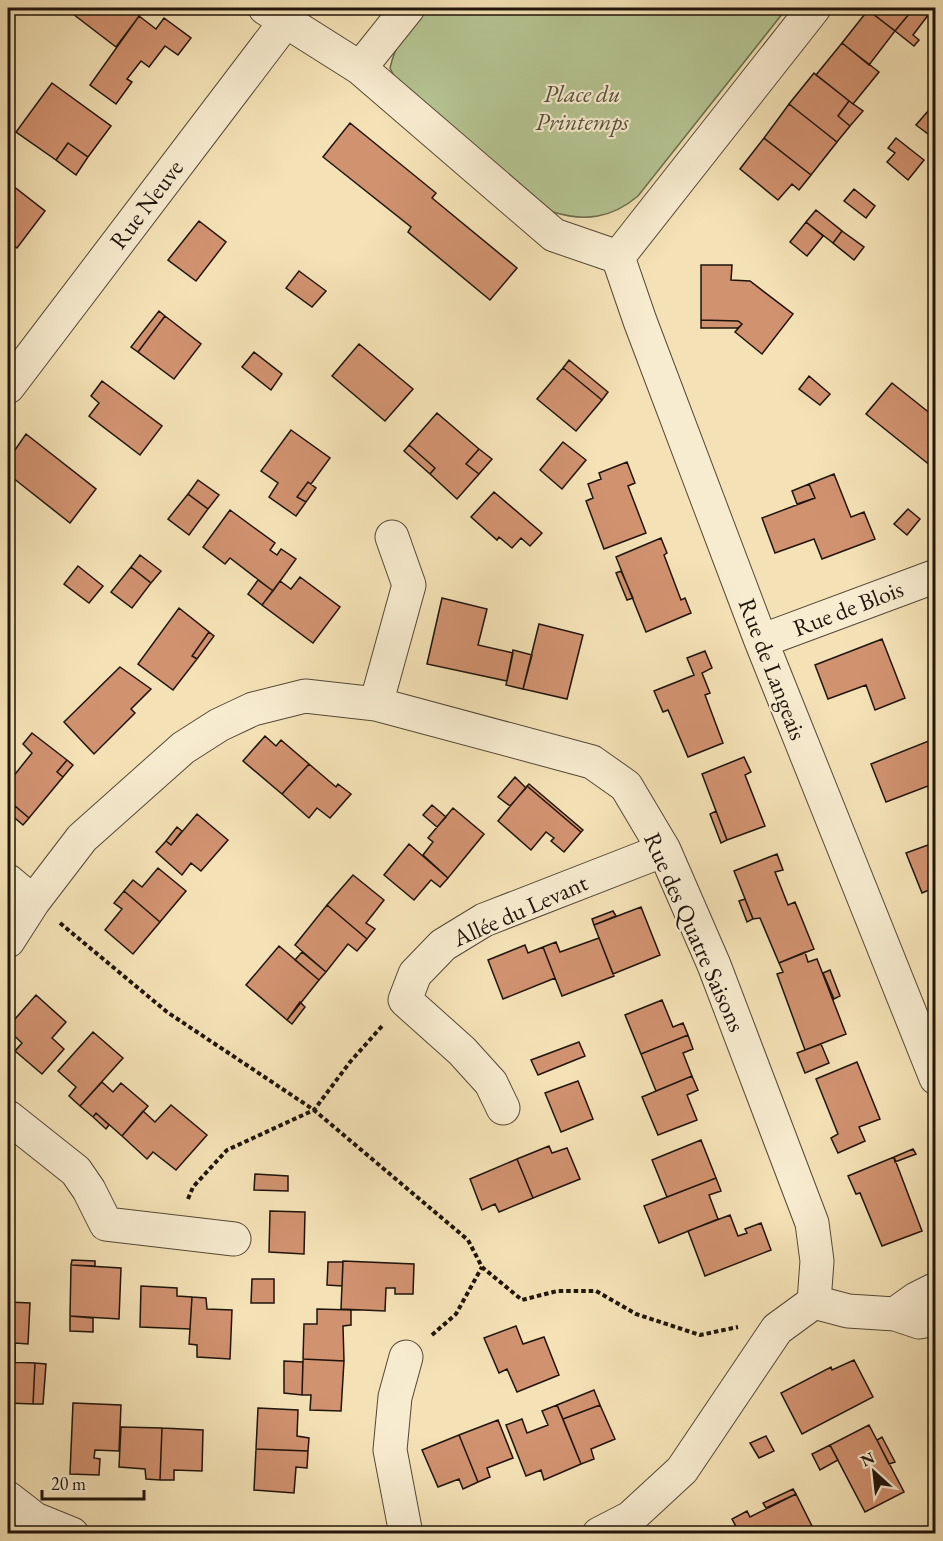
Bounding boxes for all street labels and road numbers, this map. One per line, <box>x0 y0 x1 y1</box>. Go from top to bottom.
street label: Rue Neuve <box>102 153 190 255</box>
street label: Rue de Blois <box>788 573 908 643</box>
street label: Rue de Langeais <box>732 594 814 744</box>
street label: Rue des Quatre Saisons <box>637 828 753 1036</box>
street label: Allée du Levant <box>447 866 593 954</box>

